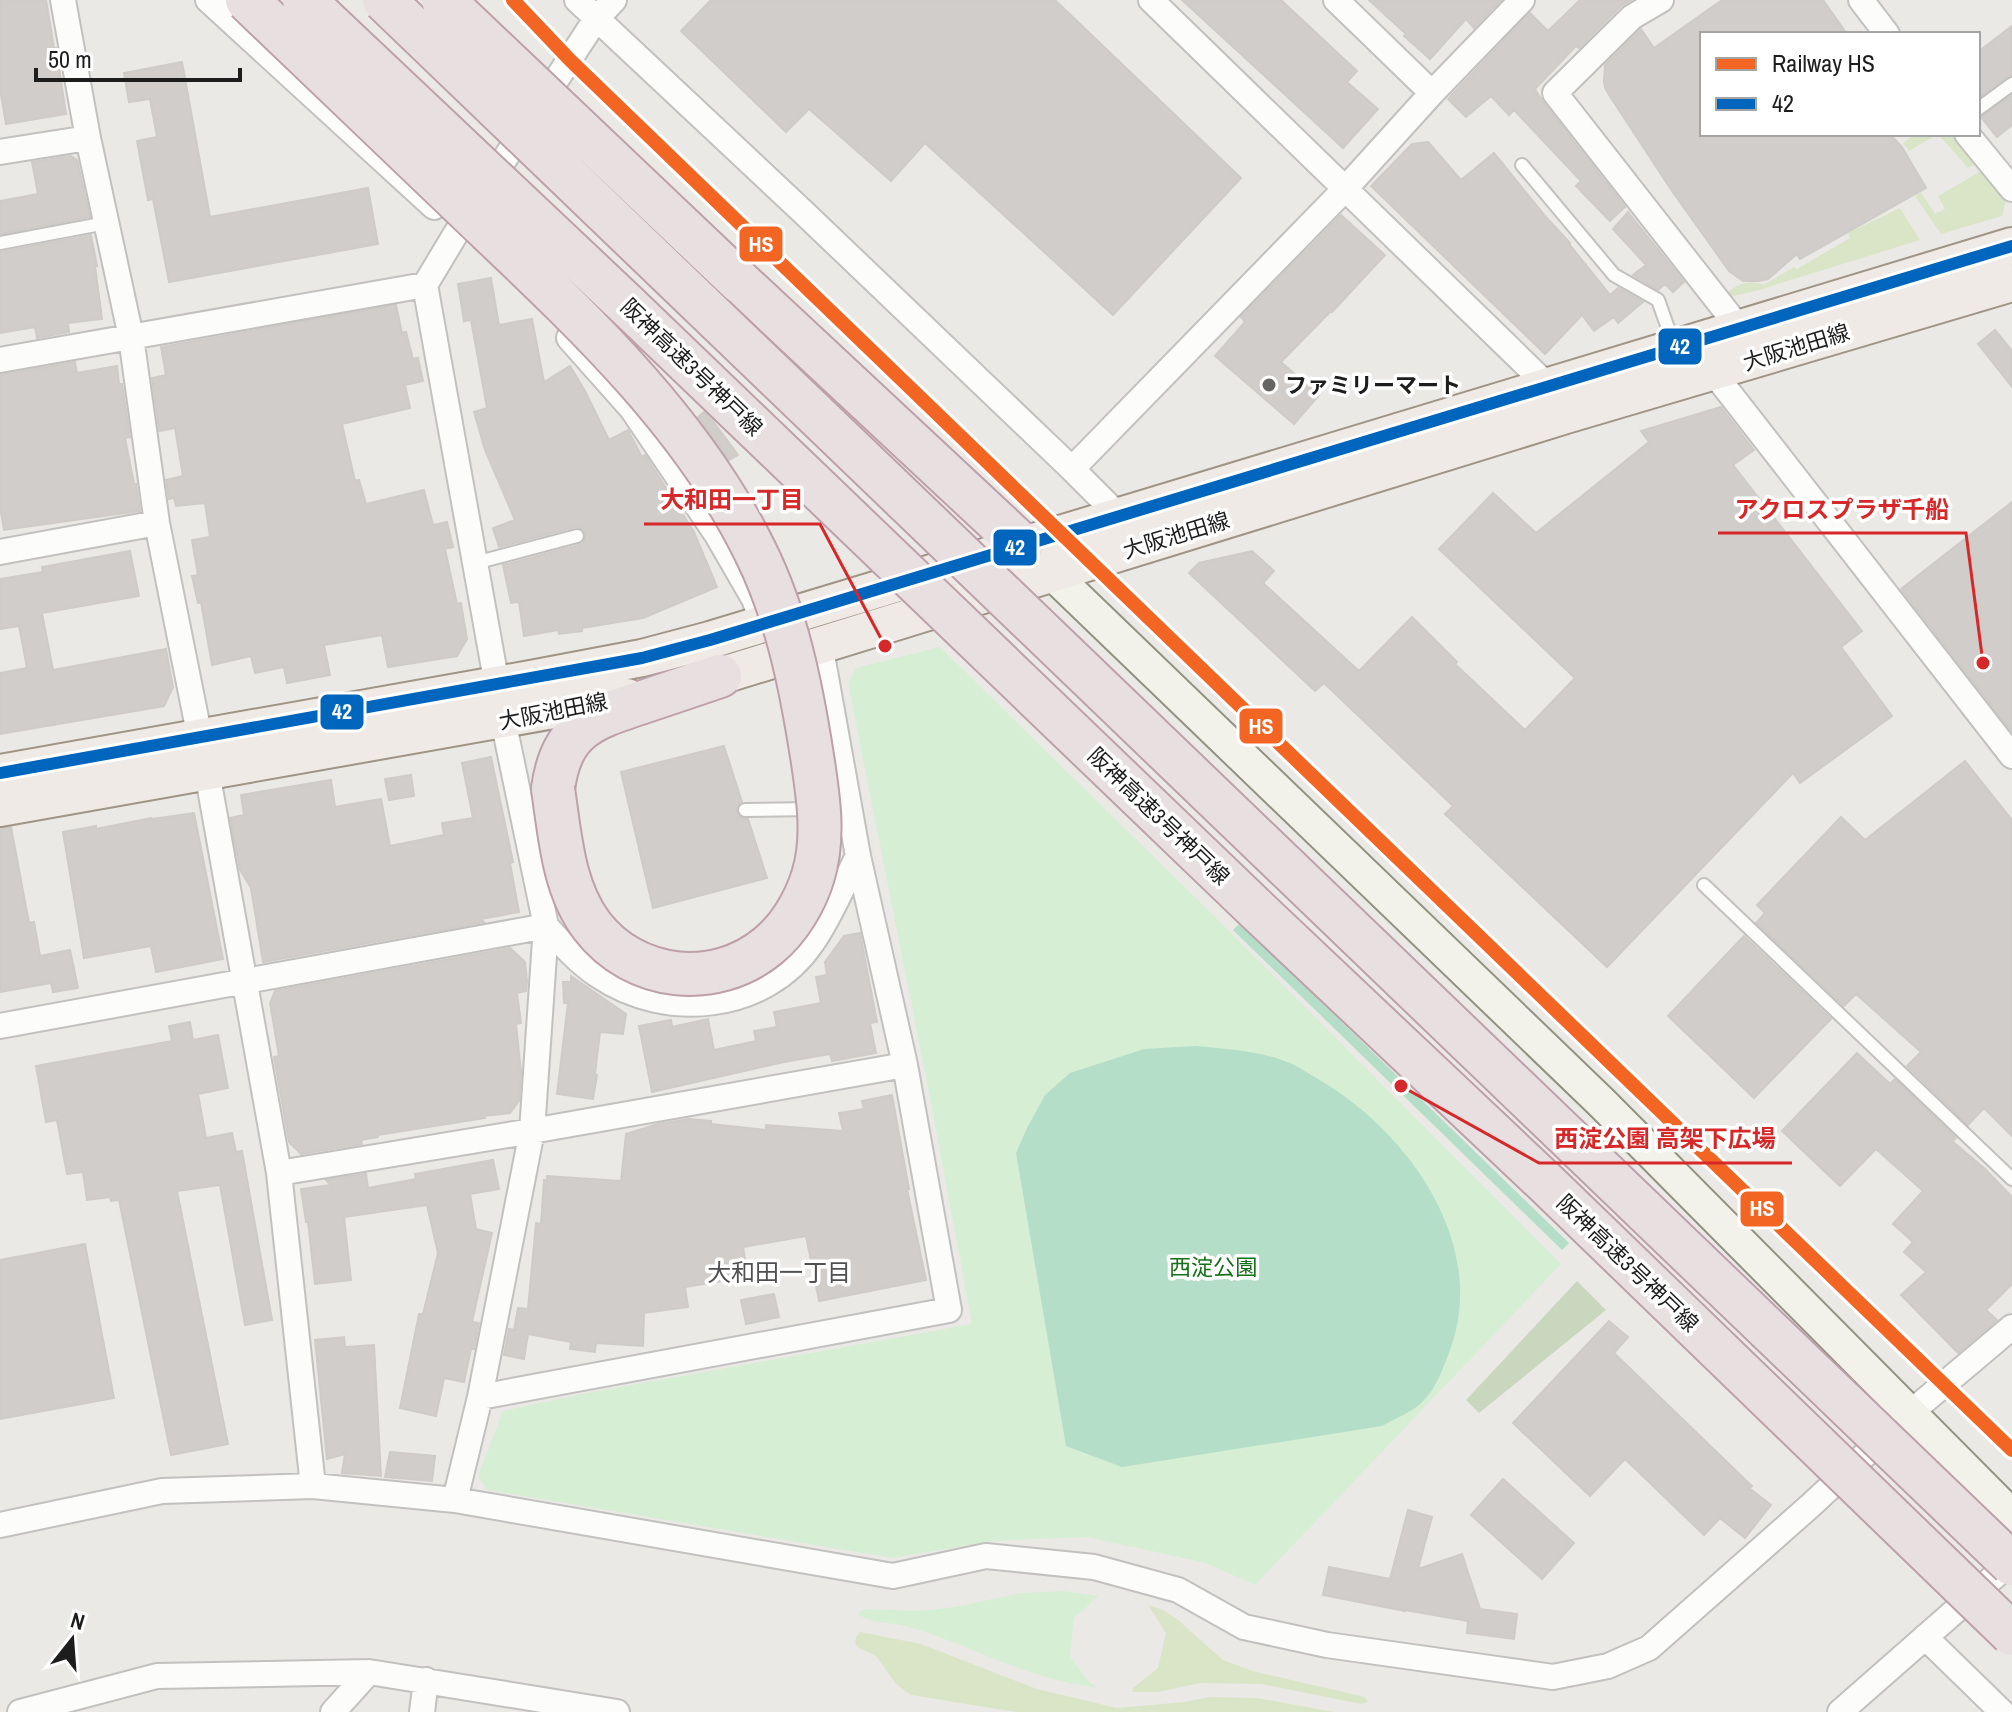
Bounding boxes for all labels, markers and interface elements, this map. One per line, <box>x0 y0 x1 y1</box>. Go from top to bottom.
scale bar <box>36 32 240 82</box>
legend <box>1700 32 1980 136</box>
text: 50 m <box>48 43 92 75</box>
text: Railway HS <box>1772 47 1875 79</box>
text: 42 <box>1772 87 1794 119</box>
line badge: HS <box>738 225 784 263</box>
text: HS <box>748 229 774 259</box>
street label: 阪神高速3号神戸線 <box>615 292 769 442</box>
street label: 大阪池田線 <box>1739 317 1853 377</box>
line badge: 42 <box>1657 327 1703 366</box>
text: 42 <box>1670 331 1690 361</box>
place label: ファミリーマート <box>1285 370 1461 400</box>
marker: ファミリーマート <box>1260 376 1278 394</box>
callout: 大和田一丁目 <box>644 476 820 524</box>
text: 大和田一丁目 <box>660 483 804 515</box>
callout: アクロスプラザ千船 <box>1718 485 1966 533</box>
text: アクロスプラザ千船 <box>1735 493 1949 525</box>
street label: 大阪池田線 <box>1119 505 1233 565</box>
line badge: 42 <box>992 528 1038 567</box>
text: 42 <box>1005 532 1025 562</box>
street label: 大阪池田線 <box>496 686 610 736</box>
line badge: 42 <box>319 693 365 731</box>
text: 42 <box>332 696 352 726</box>
line badge: HS <box>1238 707 1284 745</box>
text: HS <box>1248 711 1274 741</box>
street label: 阪神高速3号神戸線 <box>1082 741 1236 891</box>
callout: 西淀公園 高架下広場 <box>1539 1115 1792 1163</box>
text: 西淀公園 高架下広場 <box>1554 1122 1776 1154</box>
street label: 阪神高速3号神戸線 <box>1551 1188 1705 1338</box>
line badge: HS <box>1739 1190 1785 1228</box>
text: HS <box>1749 1193 1775 1223</box>
park label: 西淀公園 <box>1169 1252 1257 1282</box>
district label: 大和田一丁目 <box>707 1256 851 1288</box>
north arrow <box>32 1600 112 1680</box>
text: N <box>67 1605 88 1637</box>

